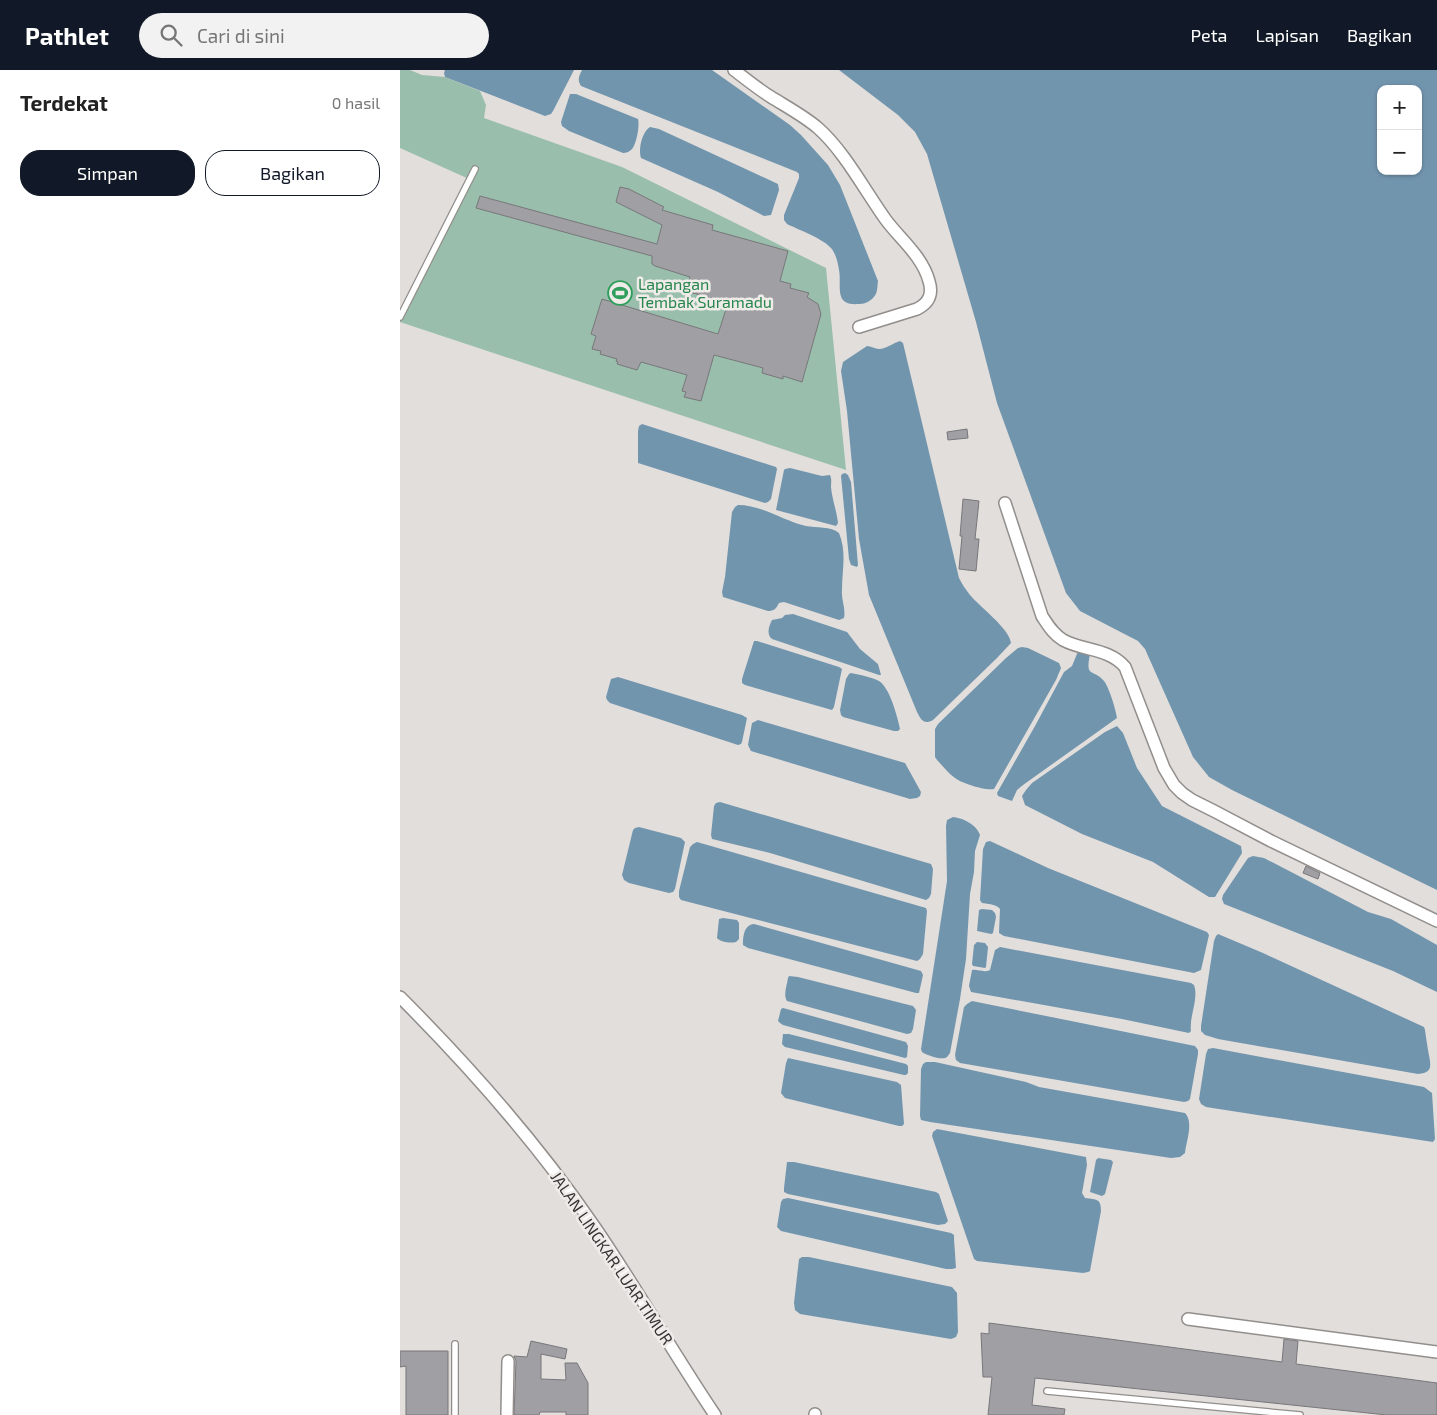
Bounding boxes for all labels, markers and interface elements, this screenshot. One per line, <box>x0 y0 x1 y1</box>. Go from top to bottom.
search box <box>139 13 489 58</box>
text: Pathlet <box>25 21 109 50</box>
icon: search <box>157 21 185 49</box>
text: Cari di sini <box>197 24 285 47</box>
text: Peta <box>1190 24 1227 46</box>
text: Lapisan <box>1255 24 1319 46</box>
text: Bagikan <box>1347 24 1412 46</box>
map controls <box>1377 85 1422 175</box>
button: + <box>1377 85 1422 130</box>
text: Terdekat <box>20 90 108 115</box>
text: 0 hasil <box>332 93 380 112</box>
button: − <box>1377 130 1422 175</box>
button: Simpan <box>20 150 195 196</box>
button: Bagikan <box>205 150 380 196</box>
place label: Lapangan Tembak Suramadu <box>638 274 772 311</box>
sports icon: Lapangan Tembak Suramadu <box>607 280 633 306</box>
street label: JALAN LINGKAR LUAR TIMUR <box>547 1168 678 1348</box>

